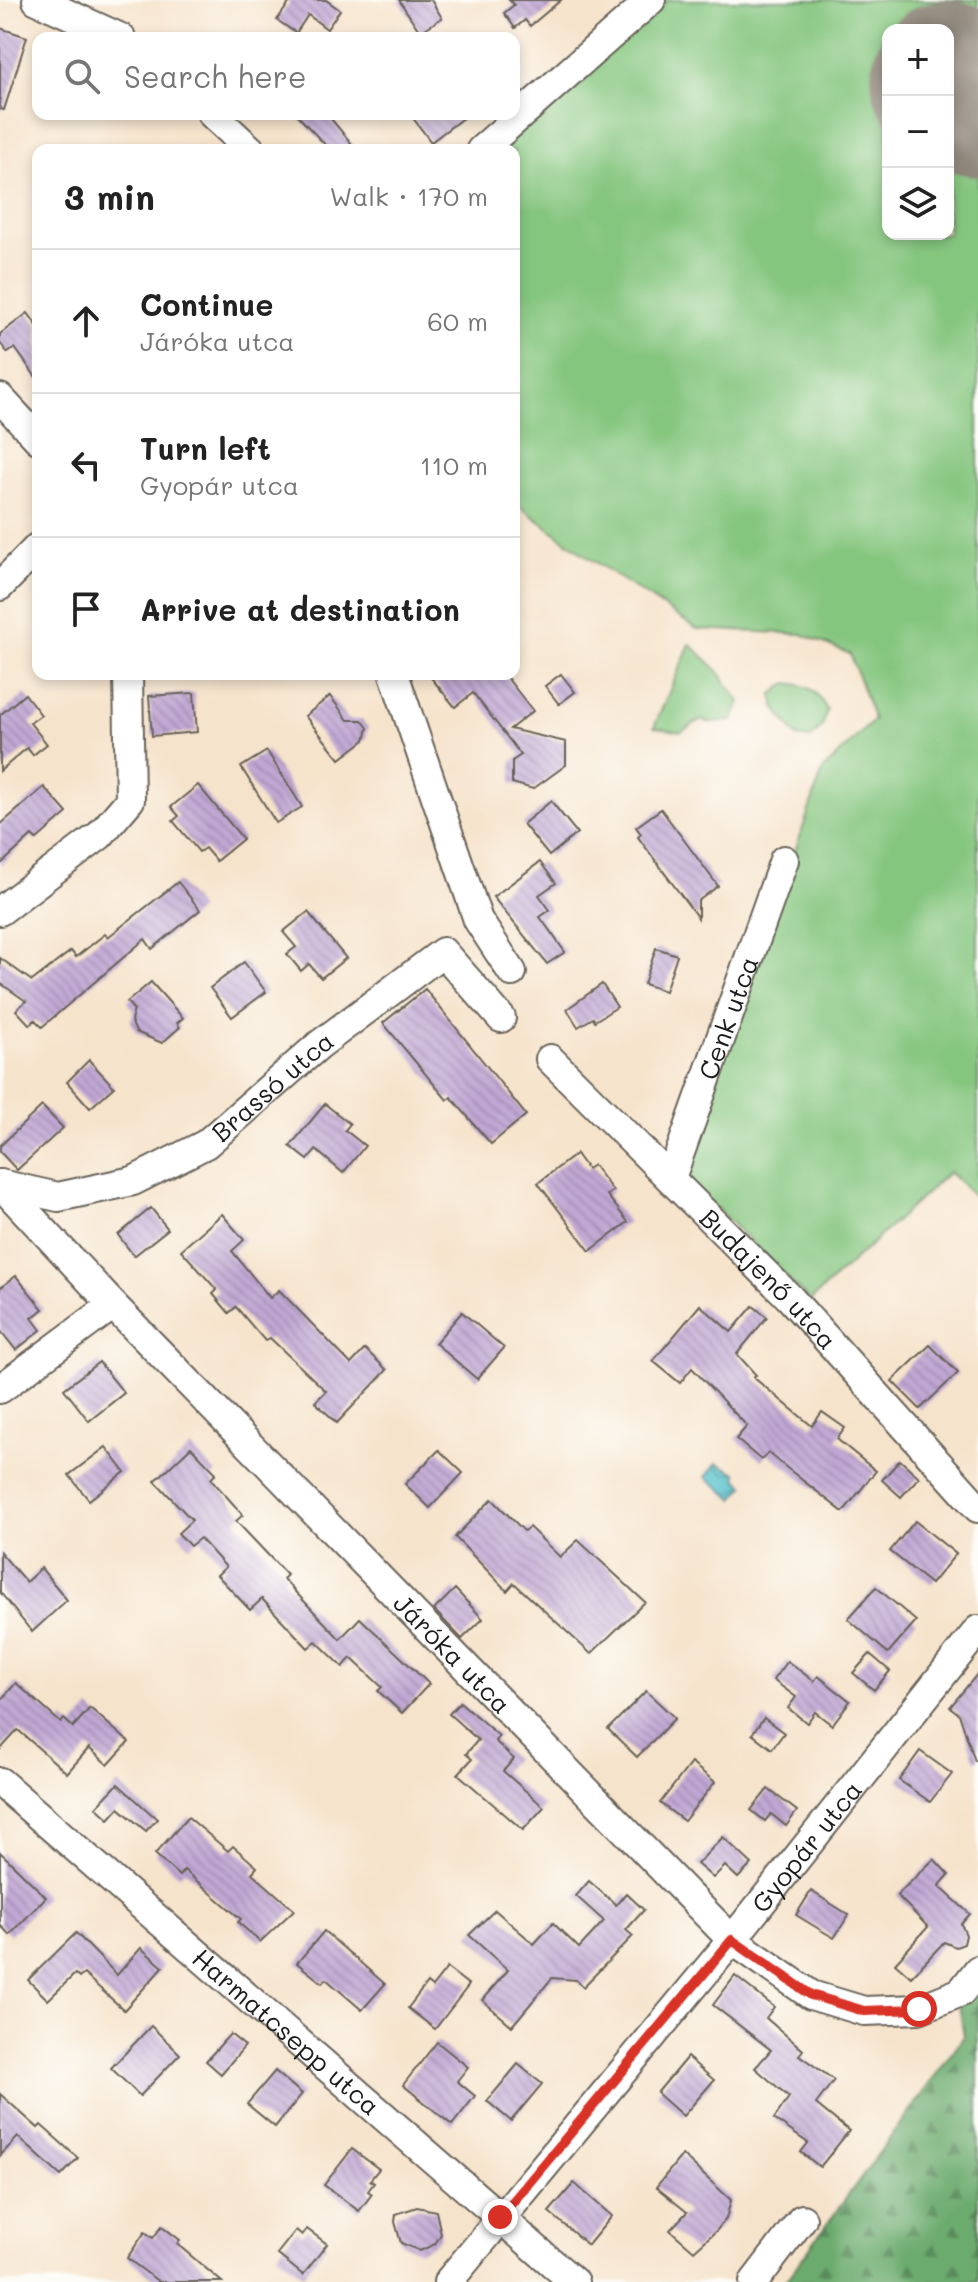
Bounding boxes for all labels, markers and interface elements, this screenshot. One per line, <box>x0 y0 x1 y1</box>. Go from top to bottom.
map controls <box>882 24 954 240</box>
button: + <box>882 24 954 96</box>
search box <box>32 32 520 120</box>
icon: search <box>60 54 104 98</box>
text: Search here <box>124 56 307 96</box>
button: − <box>882 96 954 168</box>
button: layers <box>882 168 954 240</box>
text: 3 min <box>64 174 155 219</box>
text: Walk · 170 m <box>330 179 488 213</box>
text: Continue <box>140 284 273 324</box>
icon: ahead <box>64 299 108 343</box>
text: 60 m <box>427 304 488 338</box>
text: Járóka utca <box>140 324 294 358</box>
text: Turn left <box>140 428 271 468</box>
icon: left <box>64 443 108 487</box>
text: 110 m <box>420 448 488 482</box>
text: Gyopár utca <box>140 468 299 502</box>
icon: arrive <box>64 587 108 631</box>
text: Arrive at destination <box>140 589 460 629</box>
street label: Cenk utca <box>690 952 765 1084</box>
street label: Brassó utca <box>204 1023 340 1149</box>
street label: Budajenő utca <box>693 1201 845 1356</box>
street label: Járóka utca <box>386 1586 519 1721</box>
street label: Gyopár utca <box>743 1774 869 1919</box>
street label: Harmatcsepp utca <box>186 1941 387 2123</box>
route start <box>901 1991 937 2027</box>
route end <box>482 2199 518 2235</box>

